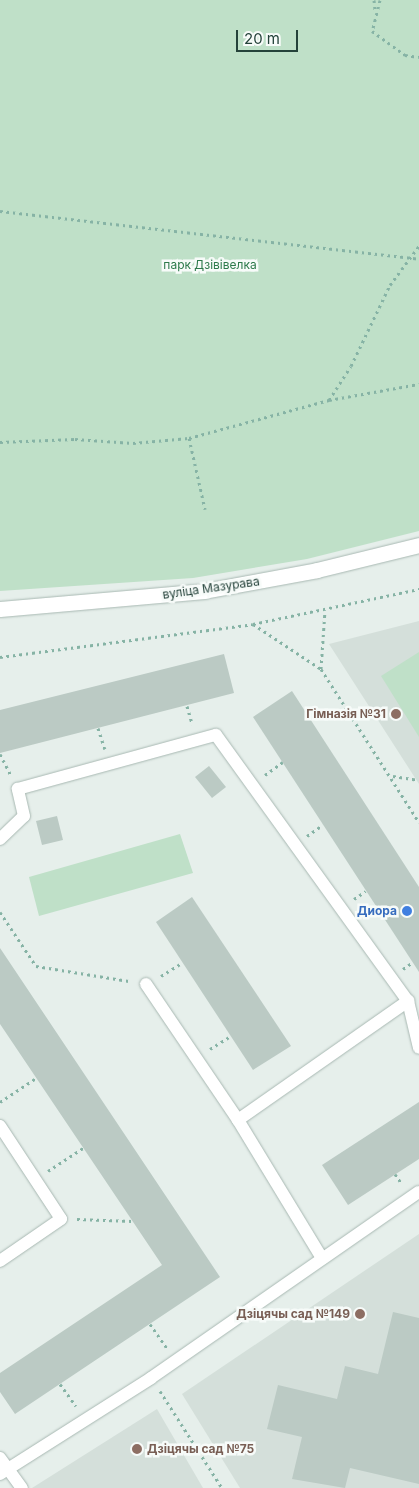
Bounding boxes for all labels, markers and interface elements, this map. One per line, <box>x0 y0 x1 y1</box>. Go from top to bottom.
scale bar <box>239 20 302 52</box>
text: 20 m <box>244 29 280 48</box>
park label: парк Дзівівелка <box>163 258 257 272</box>
street label: вуліца Мазурава <box>162 574 260 602</box>
place label: Гімназія №31 <box>306 707 386 721</box>
marker: Гімназія №31 <box>390 708 402 720</box>
place label: Диора <box>357 904 397 918</box>
marker: Диора <box>401 905 413 917</box>
place label: Дзіцячы сад №149 <box>236 1307 350 1321</box>
marker: Дзіцячы сад №149 <box>354 1308 366 1320</box>
place label: Дзіцячы сад №75 <box>147 1442 254 1456</box>
marker: Дзіцячы сад №75 <box>131 1443 143 1455</box>

